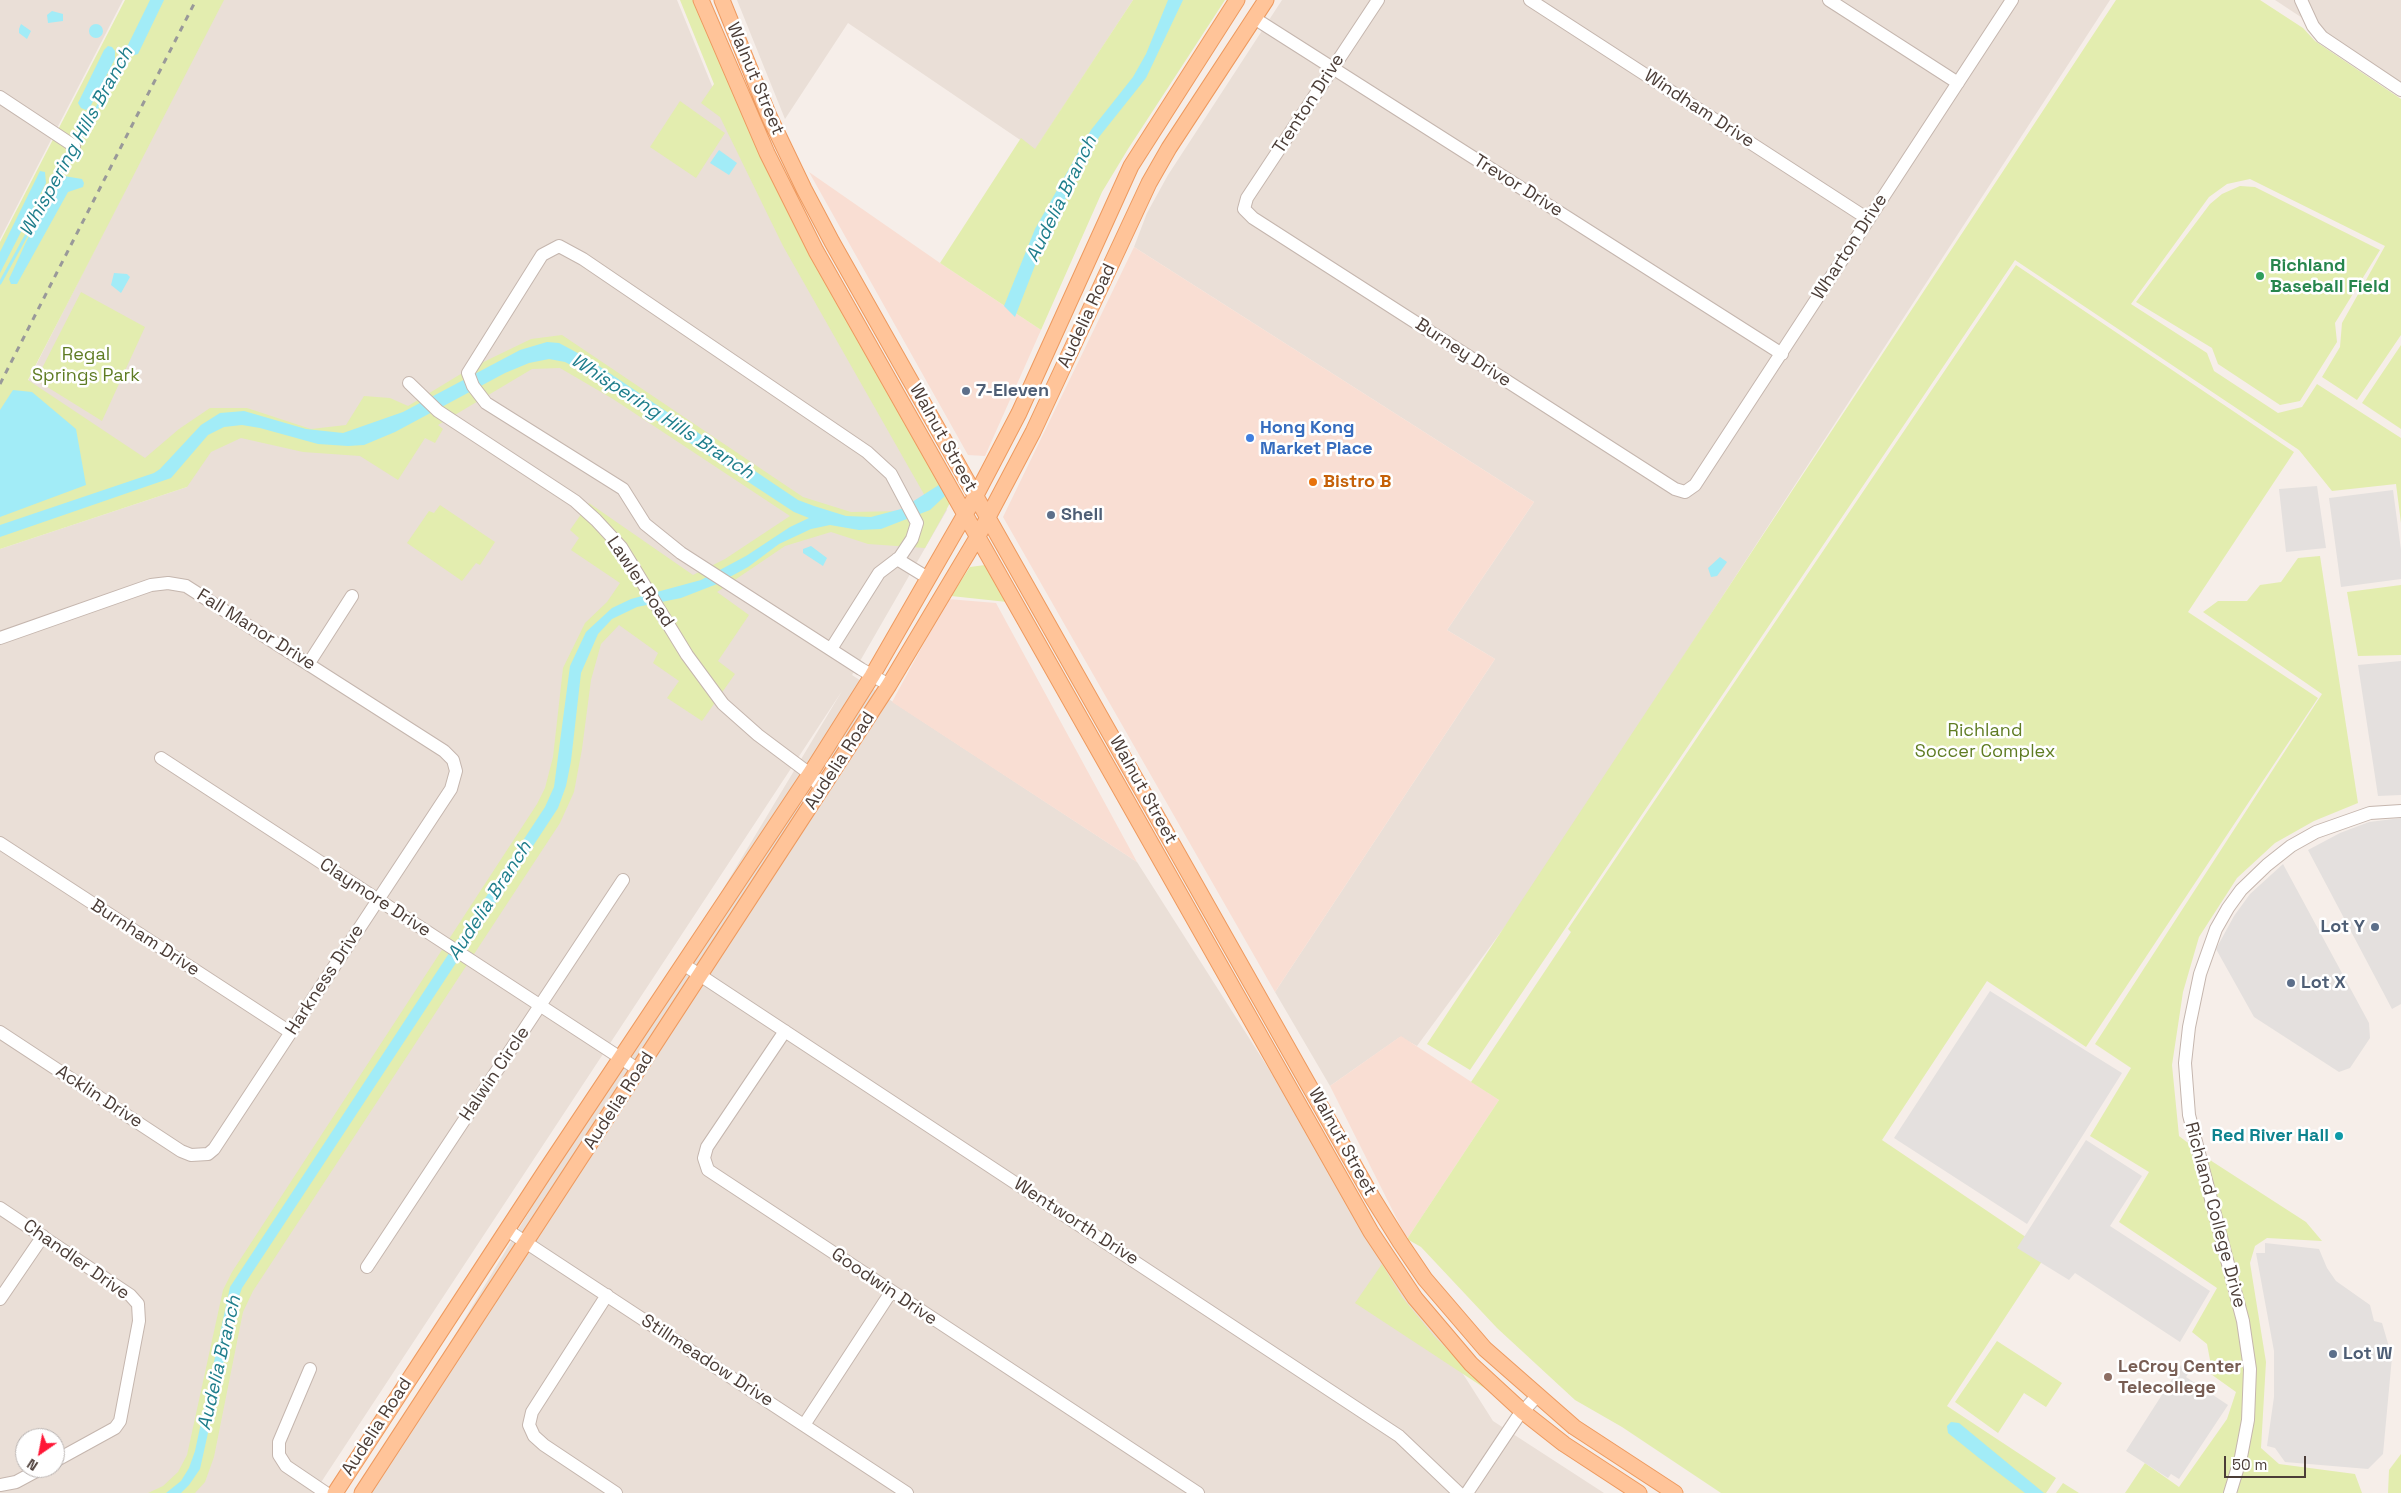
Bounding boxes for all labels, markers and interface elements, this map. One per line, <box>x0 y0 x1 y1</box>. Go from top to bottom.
street label: Walnut Street <box>722 19 788 139</box>
water label: Whispering Hills Branch <box>15 43 139 241</box>
street label: Trenton Drive <box>1269 50 1349 158</box>
street label: Windham Drive <box>1640 65 1758 153</box>
water label: Audelia Branch <box>1022 132 1102 266</box>
street label: Trevor Drive <box>1469 150 1567 222</box>
street label: Wharton Drive <box>1808 190 1892 304</box>
place label: Richland Baseball Field <box>2270 255 2389 298</box>
street label: Audelia Road <box>1053 260 1121 372</box>
marker: Richland Baseball Field <box>2254 270 2266 282</box>
street label: Burney Drive <box>1411 314 1515 392</box>
park label: Regal Springs Park <box>32 344 140 386</box>
water label: Whispering Hills Branch <box>566 349 758 485</box>
street label: Walnut Street <box>904 380 982 496</box>
place label: 7-Eleven <box>976 380 1049 402</box>
marker: 7-Eleven <box>960 385 972 397</box>
place label: Hong Kong Market Place <box>1260 417 1373 459</box>
marker: Hong Kong Market Place <box>1244 432 1256 444</box>
place label: Bistro B <box>1323 471 1392 493</box>
marker: Bistro B <box>1307 476 1319 488</box>
place label: Shell <box>1061 504 1103 526</box>
marker: Shell <box>1045 509 1057 521</box>
street label: Lawler Road <box>602 532 678 632</box>
street label: Fall Manor Drive <box>193 585 319 675</box>
street label: Audelia Road <box>800 708 880 814</box>
park label: Richland Soccer Complex <box>1915 720 2055 762</box>
street label: Walnut Street <box>1104 732 1182 848</box>
water label: Audelia Branch <box>443 837 537 965</box>
street label: Claymore Drive <box>315 854 435 942</box>
street label: Burnham Drive <box>87 895 203 981</box>
place label: Lot Y <box>2321 916 2365 938</box>
street label: Harkness Drive <box>281 921 369 1039</box>
marker: Lot Y <box>2369 921 2381 933</box>
place label: Lot X <box>2301 972 2346 994</box>
marker: Lot X <box>2285 977 2297 989</box>
street label: Halwin Circle <box>455 1023 535 1125</box>
street label: Audelia Road <box>579 1048 659 1154</box>
street label: Acklin Drive <box>51 1061 147 1133</box>
street label: Walnut Street <box>1303 1084 1381 1200</box>
street label: Richland College Drive <box>2180 1120 2250 1310</box>
place label: Red River Hall <box>2212 1125 2329 1147</box>
marker: Red River Hall <box>2333 1130 2345 1142</box>
street label: Wentworth Drive <box>1010 1174 1142 1270</box>
street label: Chandler Drive <box>19 1215 133 1305</box>
street label: Goodwin Drive <box>827 1244 941 1330</box>
water label: Audelia Branch <box>193 1294 247 1432</box>
street label: Stillmeadow Drive <box>637 1310 777 1412</box>
place label: Lot W <box>2343 1343 2392 1365</box>
marker: Lot W <box>2327 1348 2339 1360</box>
place label: LeCroy Center Telecollege <box>2118 1356 2241 1398</box>
marker: LeCroy Center Telecollege <box>2102 1371 2114 1383</box>
street label: Audelia Road <box>337 1374 417 1480</box>
north arrow <box>15 1428 65 1478</box>
scale bar <box>2226 1446 2308 1478</box>
text: N <box>24 1455 41 1475</box>
text: 50 m <box>2232 1455 2267 1474</box>

